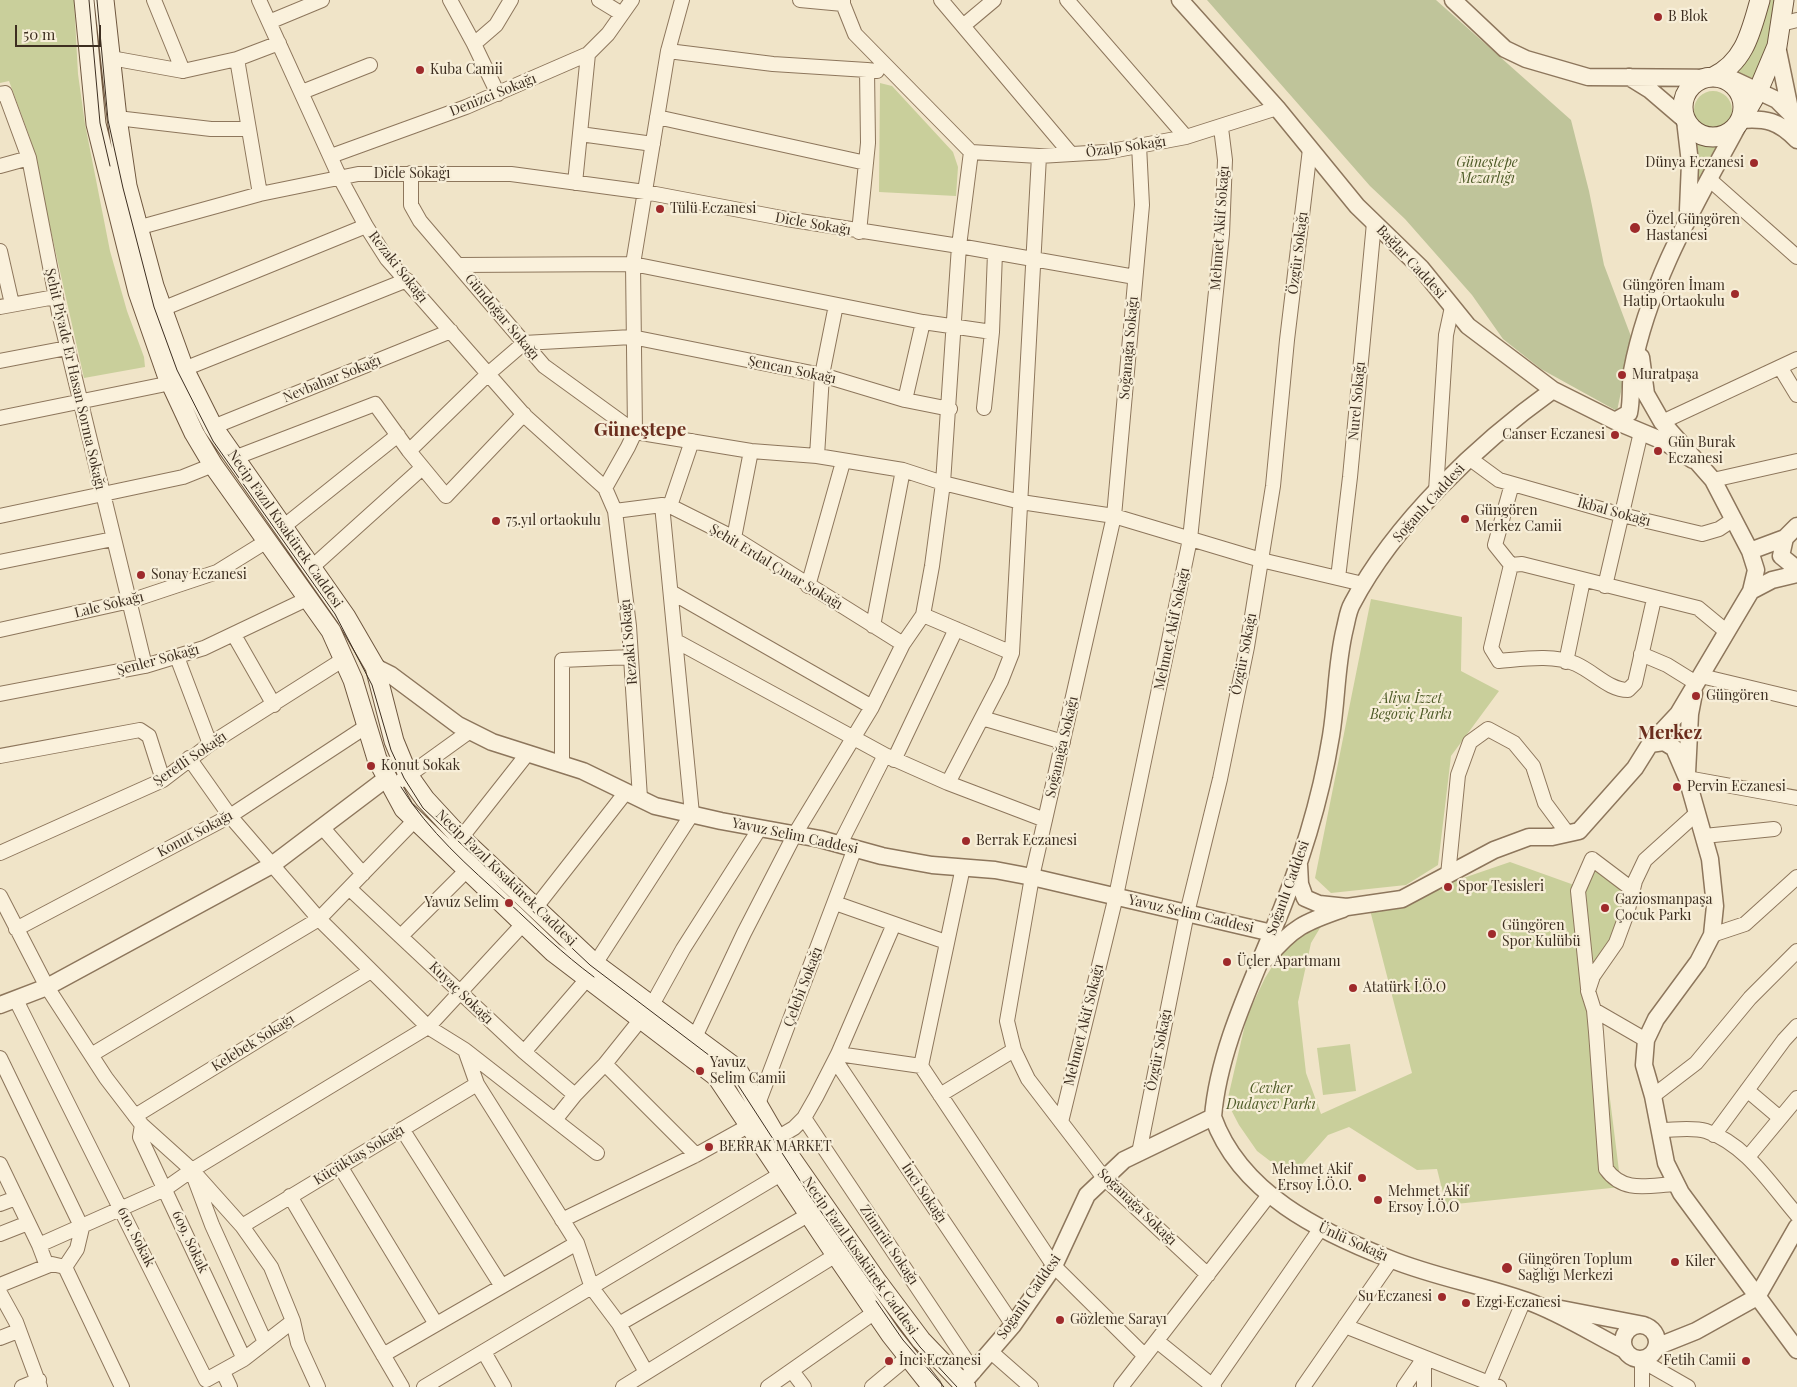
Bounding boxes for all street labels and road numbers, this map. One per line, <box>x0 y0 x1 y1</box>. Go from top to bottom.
street label: Denizci Sokağı <box>447 70 539 120</box>
street label: Özalp Sokağı <box>1085 133 1167 161</box>
street label: Mehmet Akif Sokağı <box>1207 165 1233 291</box>
street label: Dicle Sokağı <box>374 166 450 182</box>
street label: Dicle Sokağı <box>774 209 852 239</box>
street label: Özgür Sokağı <box>1285 211 1311 295</box>
street label: Bağlar Caddesi <box>1373 222 1449 302</box>
street label: Rezaki Sokağı <box>365 228 431 306</box>
street label: Şehit Piyade Er Hasan Sorma Sokağı <box>41 267 109 491</box>
street label: Gündoğar Sokağı <box>461 271 543 363</box>
street label: Soğanağa Sokağı <box>1116 296 1142 400</box>
street label: Nevbahar Sokağı <box>280 352 384 406</box>
street label: Şencan Sokağı <box>746 352 838 388</box>
street label: Nurel Sokağı <box>1345 361 1369 441</box>
street label: Necip Fazıl Kısakürek Caddesi <box>224 447 346 611</box>
street label: Soğanlı Caddesi <box>1389 460 1469 546</box>
street label: İkbal Sokağı <box>1575 494 1653 530</box>
street label: Şehit Erdal Çınar Sokağı <box>706 521 846 613</box>
street label: Mehmet Akif Sokağı <box>1151 566 1193 692</box>
street label: Lale Sokağı <box>73 588 145 622</box>
street label: Rezaki Sokağı <box>617 598 641 686</box>
street label: Özgür Sokağı <box>1228 611 1260 697</box>
street label: Şenler Sokağı <box>115 641 201 679</box>
street label: Soğanağa Sokağı <box>1042 695 1082 799</box>
street label: Şerefli Sokağı <box>150 728 230 790</box>
street label: Necip Fazıl Kısakürek Caddesi <box>432 806 580 950</box>
street label: Konut Sokağı <box>154 807 236 861</box>
street label: Yavuz Selim Caddesi <box>730 814 860 858</box>
street label: Soğanlı Caddesi <box>1263 838 1313 938</box>
street label: Yavuz Selim Caddesi <box>1127 891 1255 937</box>
street label: Çelebi Sokağı <box>780 945 826 1029</box>
street label: Kuyaç Sokağı <box>425 958 497 1028</box>
street label: Mehmet Akif Sokağı <box>1061 962 1107 1088</box>
street label: Özgür Sokağı <box>1143 1007 1175 1093</box>
street label: Kelebek Sokağı <box>208 1011 298 1075</box>
street label: Küçüktaş Sokağı <box>311 1121 407 1189</box>
street label: İnci Sokağı <box>898 1160 950 1226</box>
street label: Soğanağa Sokağı <box>1094 1165 1180 1249</box>
street label: Necip Fazıl Kısakürek Caddesi <box>799 1174 921 1338</box>
street label: Zümrüt Sokağı <box>856 1202 922 1288</box>
street label: 610. Sokak <box>114 1204 158 1270</box>
street label: 609. Sokak <box>168 1208 212 1276</box>
street label: Ünlü Sokağı <box>1316 1219 1390 1265</box>
street label: Soğanlı Caddesi <box>994 1251 1064 1343</box>

